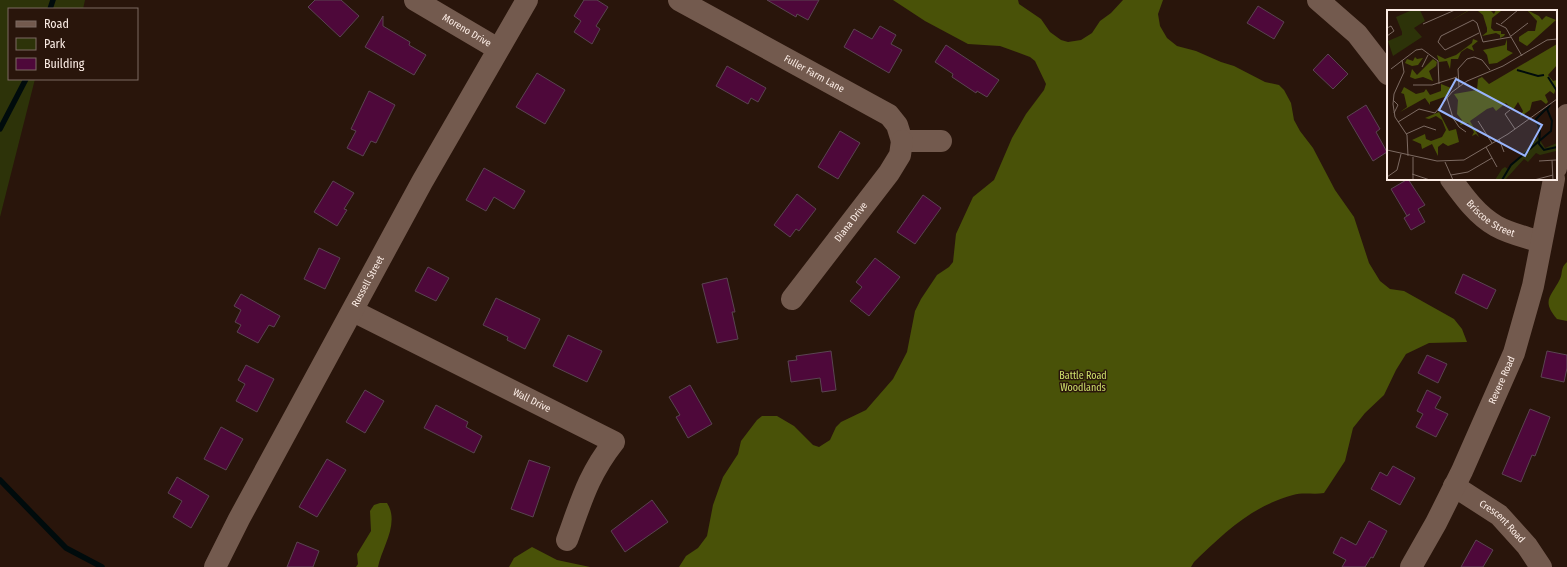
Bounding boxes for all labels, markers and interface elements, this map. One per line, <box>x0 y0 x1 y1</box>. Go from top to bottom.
legend <box>8 8 138 80</box>
inset map <box>1387 10 1557 180</box>
street label: Moreno Drive <box>440 11 493 50</box>
text: Road <box>44 17 69 31</box>
text: Park <box>44 37 66 51</box>
street label: Fuller Farm Lane <box>782 53 846 95</box>
text: Building <box>44 57 85 71</box>
street label: Briscoe Street <box>1464 198 1517 240</box>
street label: Diana Drive <box>832 200 870 244</box>
street label: Russell Street <box>349 253 387 309</box>
street label: Revere Road <box>1486 354 1518 406</box>
park label: Battle Road Woodlands <box>1059 370 1107 394</box>
street label: Wall Drive <box>511 386 553 415</box>
street label: Crescent Road <box>1477 498 1527 545</box>

